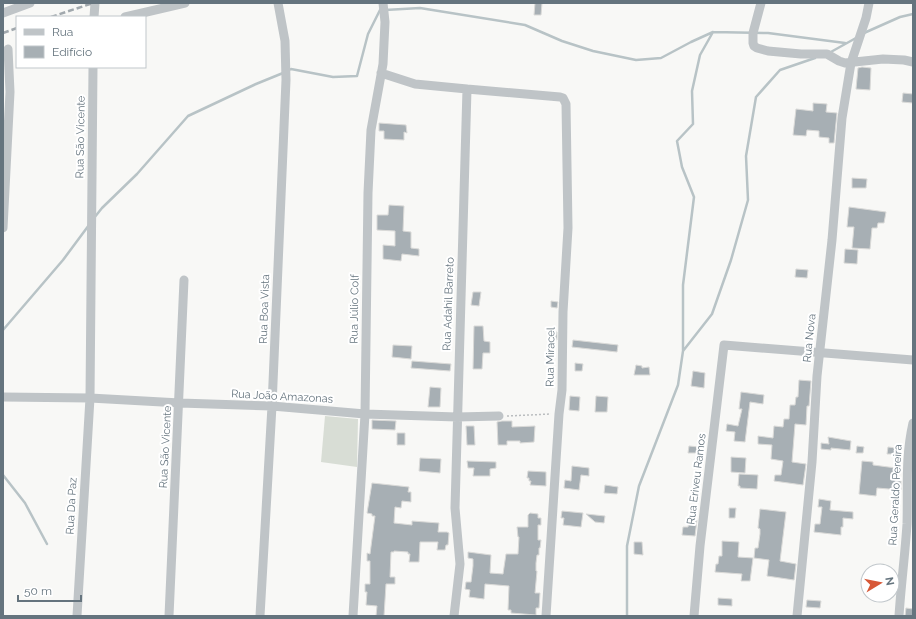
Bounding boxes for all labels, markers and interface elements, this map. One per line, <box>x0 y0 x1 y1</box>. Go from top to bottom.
legend <box>16 16 146 68</box>
text: Rua <box>52 25 73 39</box>
text: Edifício <box>52 45 92 59</box>
street label: Rua São Vicente <box>73 95 88 179</box>
street label: Rua Adahil Barreto <box>440 256 457 351</box>
street label: Rua Boa Vista <box>257 274 272 344</box>
street label: Rua Júlio Colf <box>347 274 362 344</box>
street label: Rua Nova <box>800 313 819 363</box>
street label: Rua Miracel <box>543 327 558 387</box>
street label: Rua João Amazonas <box>231 387 333 406</box>
street label: Rua São Vicente <box>157 405 174 489</box>
street label: Rua Eriveu Ramos <box>684 433 709 525</box>
street label: Rua Geraldo Pereira <box>886 444 905 546</box>
street label: Rua Da Paz <box>64 477 80 535</box>
north arrow <box>860 563 900 603</box>
text: N <box>882 576 896 587</box>
scale bar <box>18 577 81 603</box>
text: 50 m <box>24 584 52 598</box>

